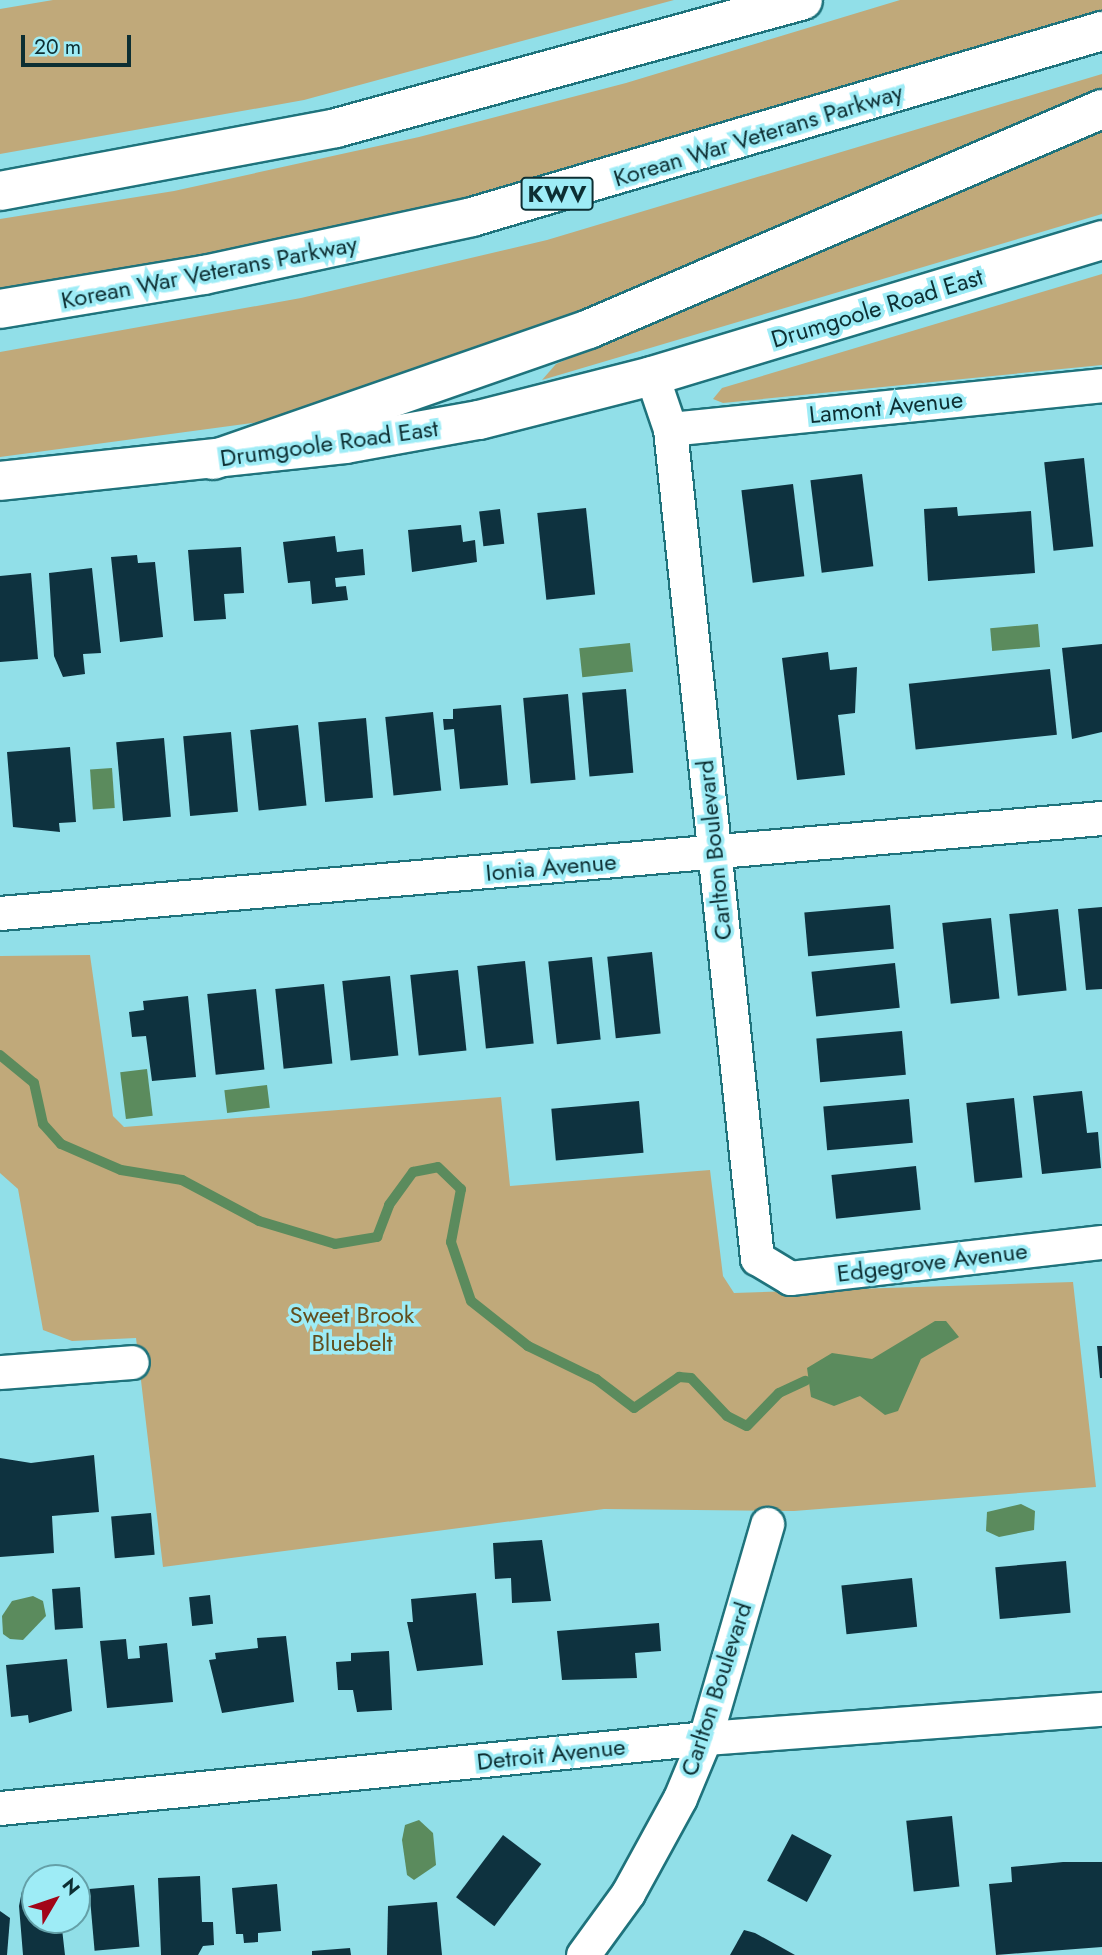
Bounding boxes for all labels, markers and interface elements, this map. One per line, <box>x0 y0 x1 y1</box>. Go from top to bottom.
scale bar <box>24 21 135 65</box>
text: 20 m <box>34 32 81 62</box>
street label: Korean War Veterans Parkway <box>610 77 906 193</box>
road number: KWV <box>520 174 594 214</box>
street label: Korean War Veterans Parkway <box>59 229 359 315</box>
street label: Drumgoole Road East <box>768 262 986 354</box>
street label: Lamont Avenue <box>808 385 964 429</box>
street label: Drumgoole Road East <box>218 413 440 473</box>
street label: Carlton Boulevard <box>690 758 738 942</box>
street label: Ionia Avenue <box>484 847 618 887</box>
street label: Edgegrove Avenue <box>835 1236 1029 1288</box>
park label: Sweet Brook Bluebelt <box>290 1301 414 1357</box>
street label: Carlton Boulevard <box>674 1598 758 1780</box>
street label: Detroit Avenue <box>475 1732 627 1776</box>
north arrow <box>21 1864 91 1934</box>
text: N <box>56 1872 86 1901</box>

